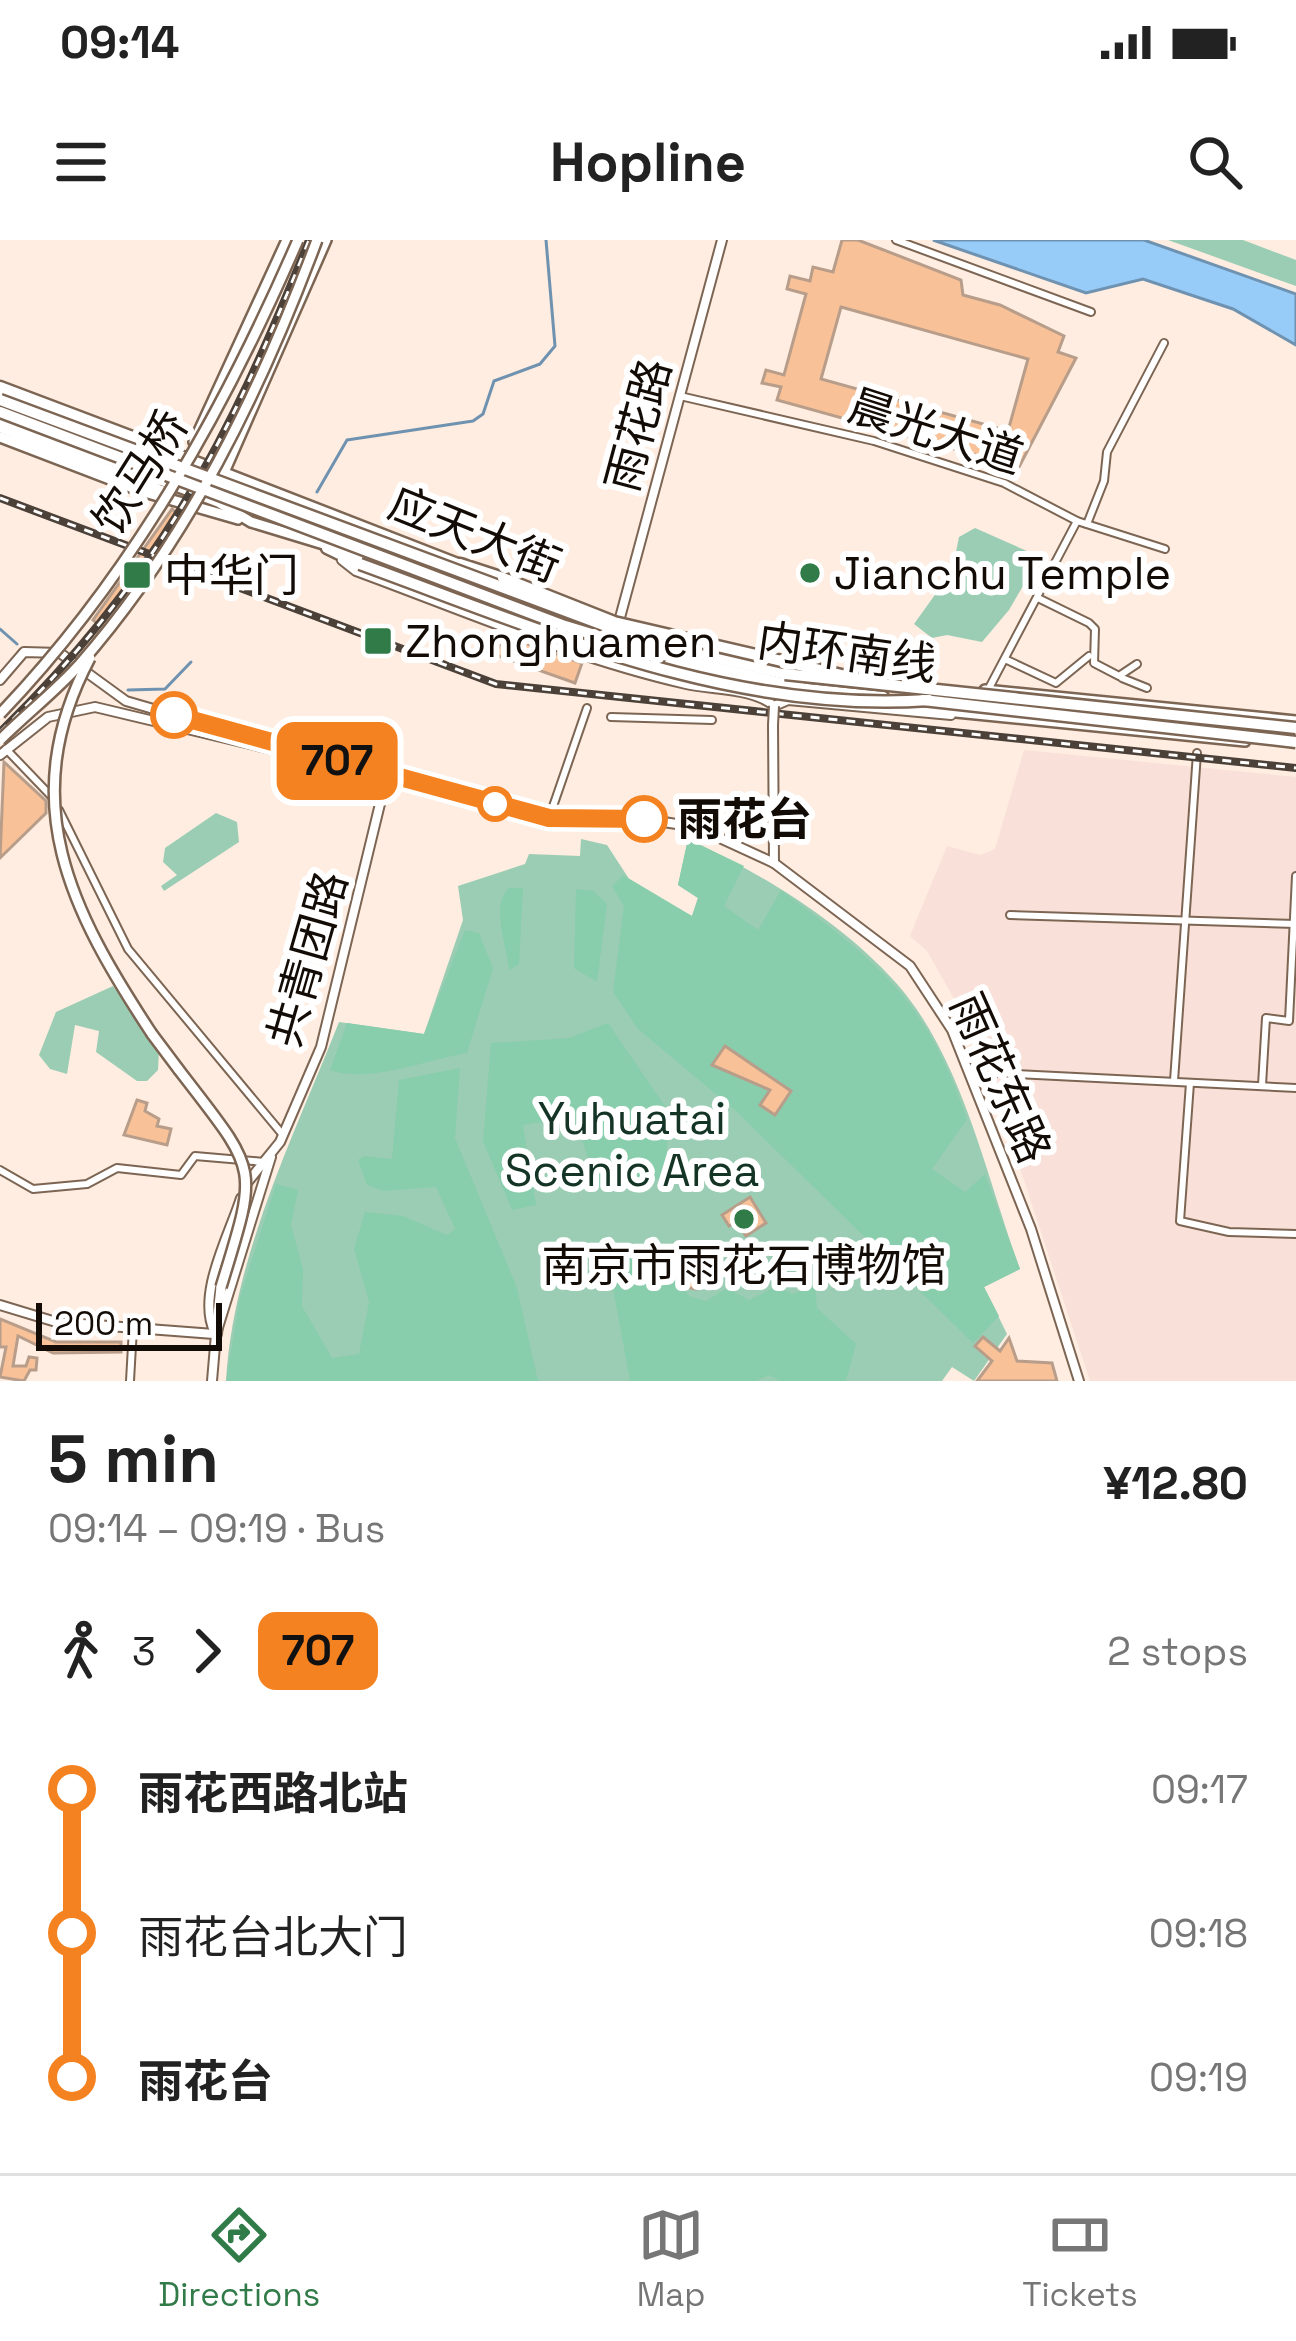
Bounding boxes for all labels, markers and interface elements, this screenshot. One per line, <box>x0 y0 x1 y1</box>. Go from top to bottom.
text: 09:14 <box>60 14 179 71</box>
text: Hopline <box>550 128 746 197</box>
icon: menu <box>48 129 114 195</box>
icon: search <box>1182 129 1248 195</box>
street label: 雨花路 <box>593 353 683 498</box>
street label: 晨光大道 <box>841 377 1030 486</box>
street label: 饮马桥 <box>80 400 200 545</box>
street label: 应天大街 <box>381 474 569 595</box>
place label: Jianchu Temple <box>834 545 1171 602</box>
place label: 中华门 <box>164 547 299 604</box>
marker: 中华门 <box>121 559 153 591</box>
marker: Jianchu Temple <box>797 560 823 586</box>
street label: 内环南线 <box>754 612 940 693</box>
place label: Zhonghuamen <box>405 613 716 670</box>
marker: Zhonghuamen <box>362 625 394 657</box>
unlabelled marker <box>152 693 196 737</box>
line badge: 707 <box>268 722 406 800</box>
text: 707 <box>301 734 373 787</box>
unlabelled marker <box>479 788 511 820</box>
place label: 雨花台 <box>677 791 812 848</box>
marker: 雨花台 <box>622 797 666 841</box>
street label: 共青团路 <box>255 865 360 1054</box>
street label: 雨花东路 <box>938 984 1063 1172</box>
park label: Yuhuatai Scenic Area <box>505 1090 759 1199</box>
marker: 南京市雨花石博物馆 <box>731 1206 757 1232</box>
place label: 南京市雨花石博物馆 <box>541 1237 947 1294</box>
scale bar <box>36 1297 222 1350</box>
text: 200 m <box>54 1303 153 1345</box>
text: 5 min <box>48 1417 219 1501</box>
text: ¥12.80 <box>1103 1455 1248 1512</box>
text: 09:14 – 09:19 · Bus <box>48 1504 385 1553</box>
icon: walk <box>48 1618 114 1684</box>
icon: forward <box>174 1618 240 1684</box>
text: 707 <box>282 1624 354 1677</box>
text: 3 <box>132 1627 156 1676</box>
text: 2 stops <box>1107 1627 1248 1676</box>
text: 雨花西路北站 <box>138 1765 408 1822</box>
text: 09:17 <box>1151 1765 1248 1814</box>
text: 雨花台北大门 <box>138 1909 408 1966</box>
text: 09:18 <box>1149 1909 1248 1958</box>
text: 雨花台 <box>138 2053 273 2110</box>
text: 09:19 <box>1149 2053 1248 2102</box>
tab: Directions <box>158 2202 320 2316</box>
tab: Map <box>637 2202 706 2316</box>
tab: Tickets <box>1022 2202 1138 2316</box>

